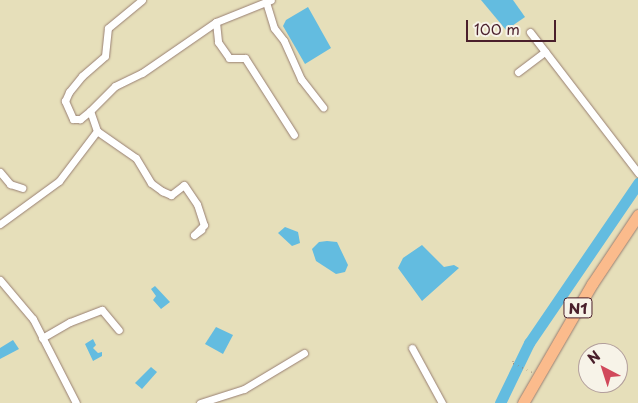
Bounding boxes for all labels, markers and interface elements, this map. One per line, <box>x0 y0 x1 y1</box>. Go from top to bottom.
scale bar <box>468 10 558 42</box>
text: 100 m <box>474 17 520 40</box>
road number: N1 <box>563 296 593 320</box>
north arrow <box>578 343 628 393</box>
text: N <box>583 345 605 369</box>

